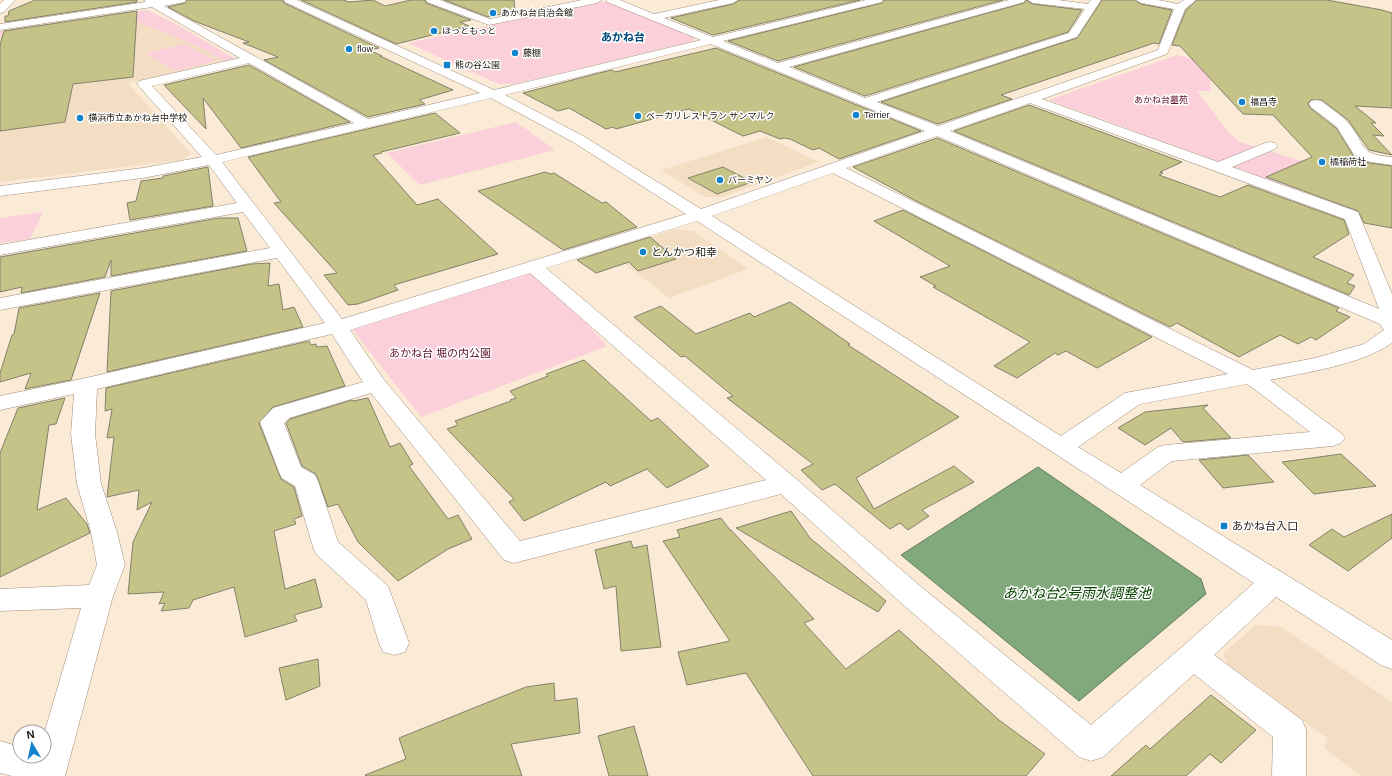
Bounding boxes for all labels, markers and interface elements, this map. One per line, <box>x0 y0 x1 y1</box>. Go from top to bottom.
marker: あかね台自治会館 <box>488 8 498 18</box>
place label: あかね台自治会館 <box>501 8 573 18</box>
marker: ほっともっと <box>429 26 439 36</box>
place label: ほっともっと <box>442 26 496 36</box>
district label: あかね台 <box>601 31 645 43</box>
marker: flow <box>344 44 354 54</box>
place label: flow <box>357 44 374 54</box>
marker: 藤棚 <box>510 48 520 58</box>
place label: 藤棚 <box>523 48 541 58</box>
marker: 熊の谷公園 <box>442 60 452 70</box>
place label: 熊の谷公園 <box>455 60 500 70</box>
park label: あかね台墓苑 <box>1134 95 1188 105</box>
marker: 福昌寺 <box>1237 97 1247 107</box>
place label: 福昌寺 <box>1250 97 1277 107</box>
marker: Terrier <box>851 110 861 120</box>
place label: Terrier <box>864 110 890 120</box>
marker: ベーカリレストラン サンマルク <box>633 111 643 121</box>
place label: ベーカリレストラン サンマルク <box>646 111 775 121</box>
marker: 横浜市立あかね台中学校 <box>75 113 85 123</box>
place label: 横浜市立あかね台中学校 <box>88 113 187 123</box>
marker: 橘稲荷社 <box>1317 157 1327 167</box>
place label: 橘稲荷社 <box>1330 157 1366 167</box>
marker: バーミヤン <box>715 175 725 185</box>
place label: バーミヤン <box>728 175 773 185</box>
place label: とんかつ和幸 <box>651 246 717 258</box>
marker: とんかつ和幸 <box>638 247 648 257</box>
park label: あかね台 堀の内公園 <box>389 347 491 359</box>
place label: あかね台入口 <box>1232 520 1298 532</box>
marker: あかね台入口 <box>1219 521 1229 531</box>
water label: あかね台2号雨水調整池 <box>1003 585 1153 601</box>
north arrow <box>12 724 52 764</box>
text: N <box>26 728 35 741</box>

